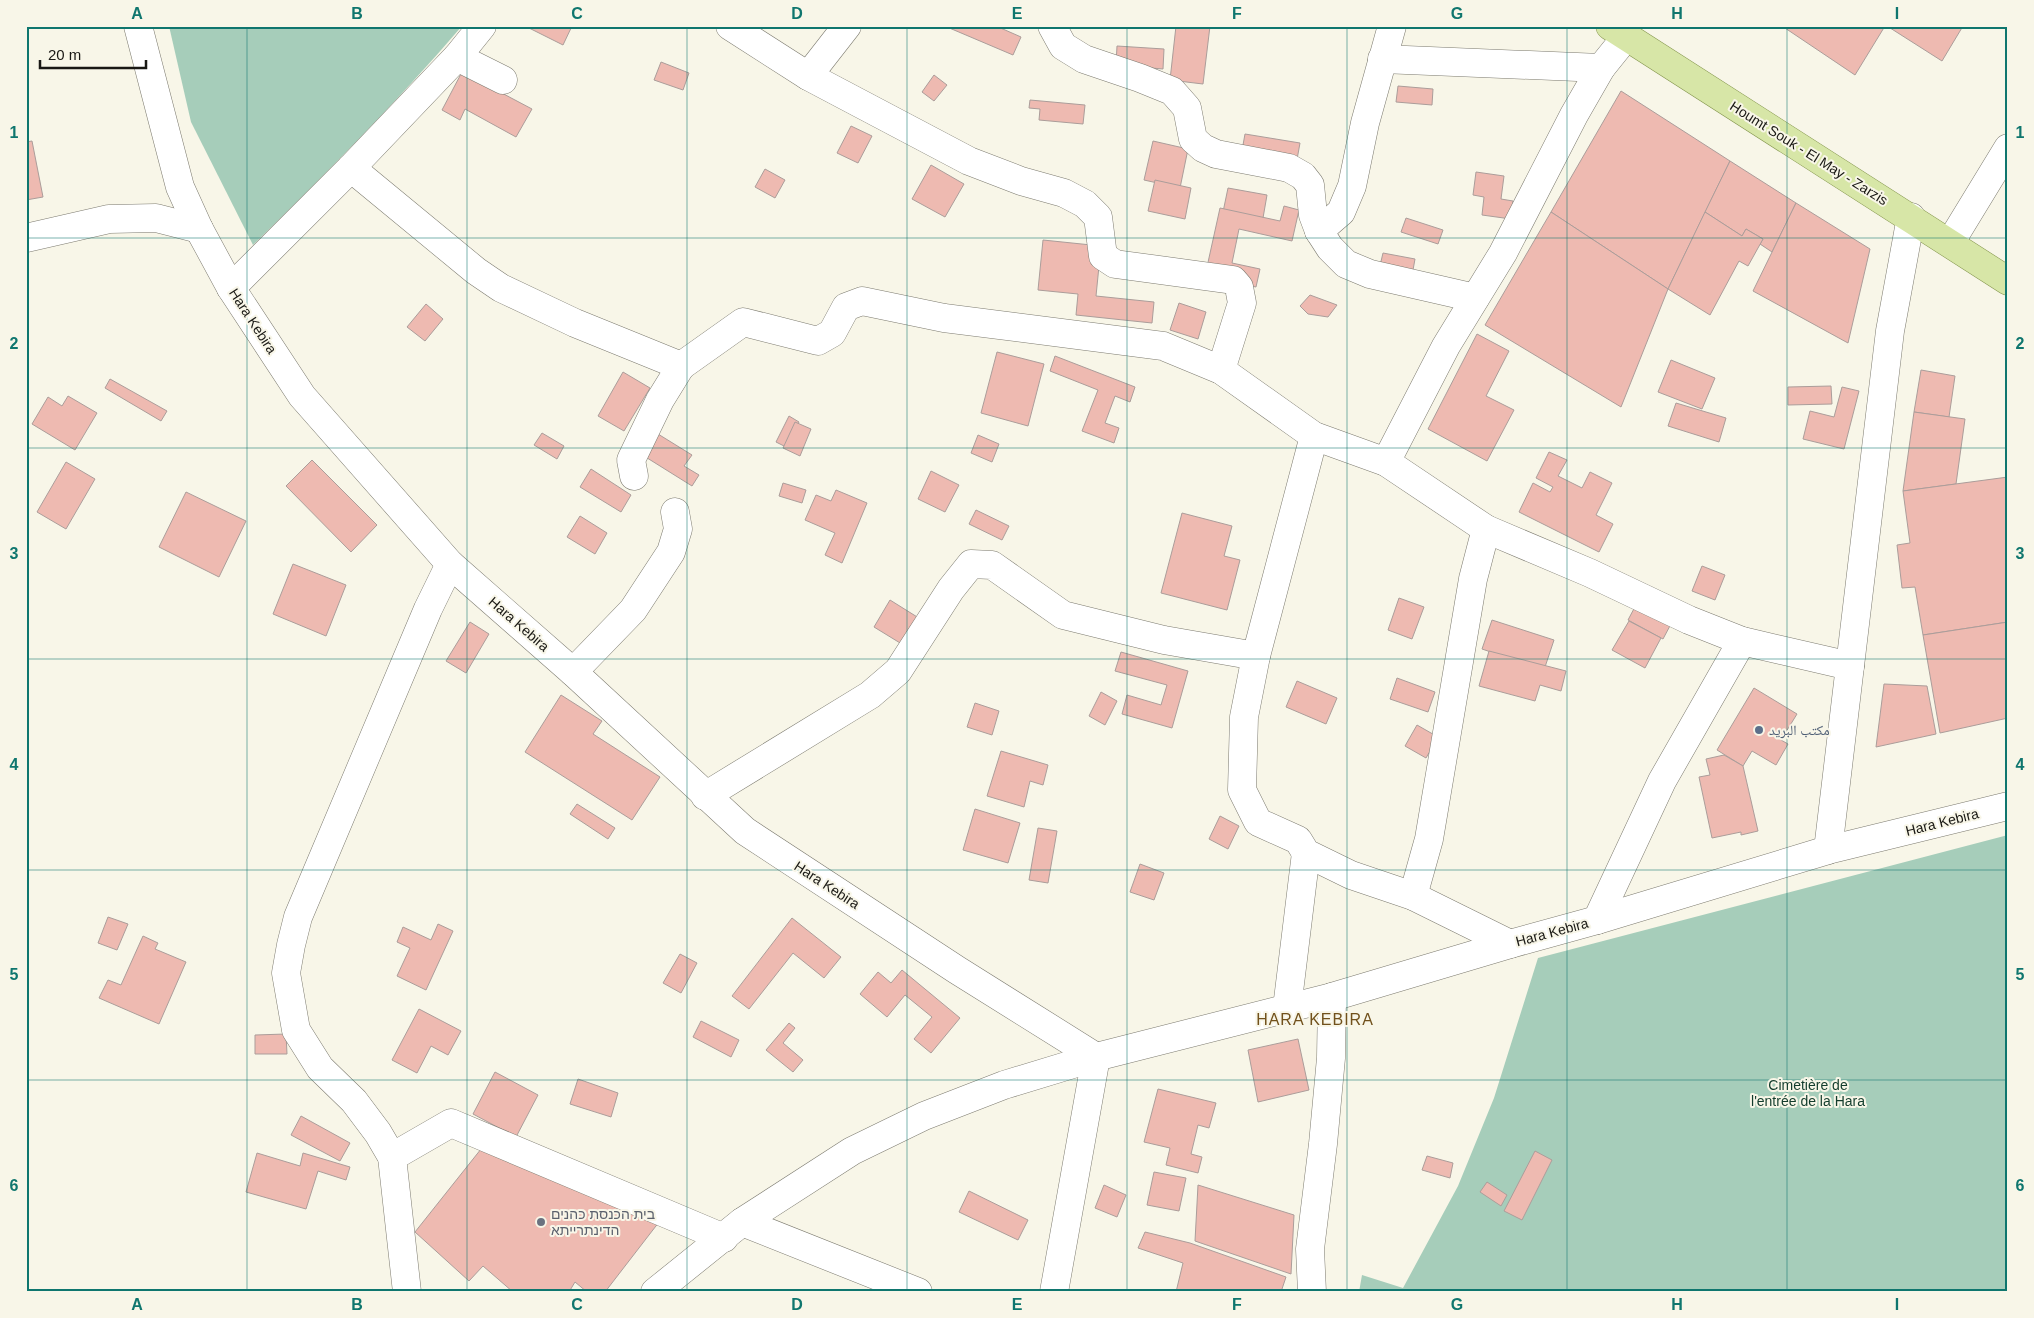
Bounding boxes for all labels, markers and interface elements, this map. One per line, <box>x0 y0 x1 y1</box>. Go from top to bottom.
text: A <box>131 5 143 22</box>
text: B <box>351 5 363 22</box>
text: C <box>571 5 583 22</box>
text: D <box>791 5 803 22</box>
text: E <box>1012 5 1023 22</box>
text: F <box>1232 5 1242 22</box>
text: G <box>1451 5 1463 22</box>
text: H <box>1671 5 1683 22</box>
text: I <box>1895 5 1899 22</box>
scale bar <box>40 38 146 70</box>
text: 20 m <box>48 46 81 63</box>
street label: Houmt Souk - El May - Zarzis <box>1727 98 1891 208</box>
text: 1 <box>10 124 19 141</box>
text: 1 <box>2016 124 2025 141</box>
street label: Hara Kebira <box>226 285 280 357</box>
text: 2 <box>10 335 19 352</box>
text: 2 <box>2016 335 2025 352</box>
text: 3 <box>10 545 19 562</box>
text: 3 <box>2016 545 2025 562</box>
street label: Hara Kebira <box>486 593 553 655</box>
place label: مكتب البريد <box>1769 722 1830 739</box>
marker: مكتب البريد <box>1753 724 1765 736</box>
text: 4 <box>10 756 19 773</box>
text: 4 <box>2016 756 2025 773</box>
street label: Hara Kebira <box>1904 805 1980 839</box>
street label: Hara Kebira <box>791 858 863 912</box>
street label: Hara Kebira <box>1514 915 1590 949</box>
text: 5 <box>10 966 19 983</box>
text: 5 <box>2016 966 2025 983</box>
district label: HARA KEBIRA <box>1256 1011 1374 1028</box>
park label: Cimetière de l'entrée de la Hara <box>1751 1077 1865 1109</box>
text: 6 <box>10 1177 19 1194</box>
text: 6 <box>2016 1177 2025 1194</box>
place label: בית הכנסת כהנים הדינתרייתא <box>551 1206 655 1238</box>
marker: בית הכנסת כהנים הדינתרייתא <box>535 1216 547 1228</box>
text: A <box>131 1296 143 1313</box>
text: B <box>351 1296 363 1313</box>
text: C <box>571 1296 583 1313</box>
text: D <box>791 1296 803 1313</box>
text: E <box>1012 1296 1023 1313</box>
text: F <box>1232 1296 1242 1313</box>
text: G <box>1451 1296 1463 1313</box>
text: H <box>1671 1296 1683 1313</box>
text: I <box>1895 1296 1899 1313</box>

